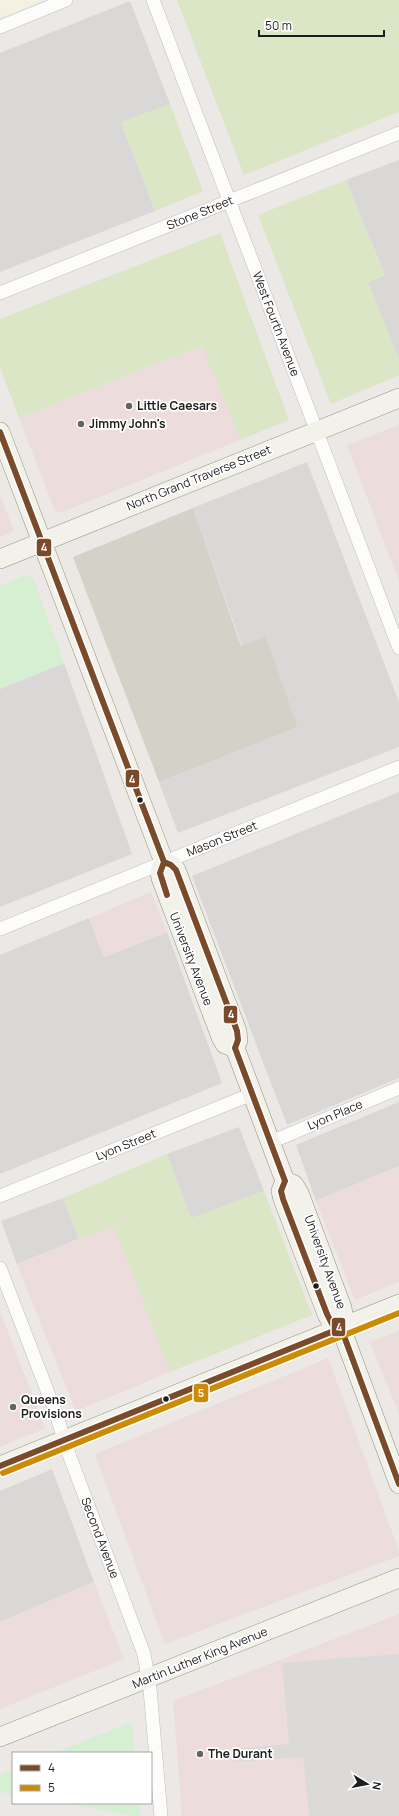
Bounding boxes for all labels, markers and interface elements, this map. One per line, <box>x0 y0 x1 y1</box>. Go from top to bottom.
scale bar <box>259 12 384 38</box>
text: 50 m <box>265 17 292 34</box>
street label: Stone Street <box>164 191 236 234</box>
street label: West Fourth Avenue <box>249 269 304 379</box>
place label: Little Caesars <box>137 397 217 414</box>
marker: Little Caesars <box>124 401 134 411</box>
place label: Jimmy John's <box>89 415 166 432</box>
marker: Jimmy John's <box>76 419 86 429</box>
street label: North Grand Traverse Street <box>124 441 274 514</box>
line badge: 4 <box>36 538 52 557</box>
text: 4 <box>41 539 48 554</box>
line badge: 4 <box>125 769 140 788</box>
text: 4 <box>129 771 136 786</box>
unlabelled marker <box>135 795 145 805</box>
street label: Mason Street <box>184 817 260 860</box>
street label: University Avenue <box>166 910 217 1008</box>
line badge: 4 <box>223 1005 238 1024</box>
text: 4 <box>228 1006 235 1021</box>
street label: Lyon Place <box>305 1095 365 1134</box>
street label: Lyon Street <box>93 1125 159 1164</box>
street label: University Avenue <box>301 1212 350 1311</box>
unlabelled marker <box>311 1281 321 1291</box>
line badge: 4 <box>331 1317 346 1337</box>
text: 4 <box>336 1319 343 1334</box>
line badge: 5 <box>193 1383 209 1403</box>
text: 5 <box>198 1385 204 1400</box>
place label: Queens Provisions <box>21 1391 82 1422</box>
unlabelled marker <box>161 1394 171 1404</box>
marker: Queens Provisions <box>8 1402 18 1412</box>
street label: Second Avenue <box>77 1495 124 1581</box>
street label: Martin Luther King Avenue <box>130 1623 270 1693</box>
place label: The Durant <box>208 1745 273 1762</box>
marker: The Durant <box>195 1749 205 1759</box>
legend <box>12 1752 152 1804</box>
text: 4 <box>48 1759 55 1776</box>
north arrow <box>347 1764 387 1804</box>
text: 5 <box>48 1779 55 1796</box>
text: N <box>369 1781 385 1791</box>

